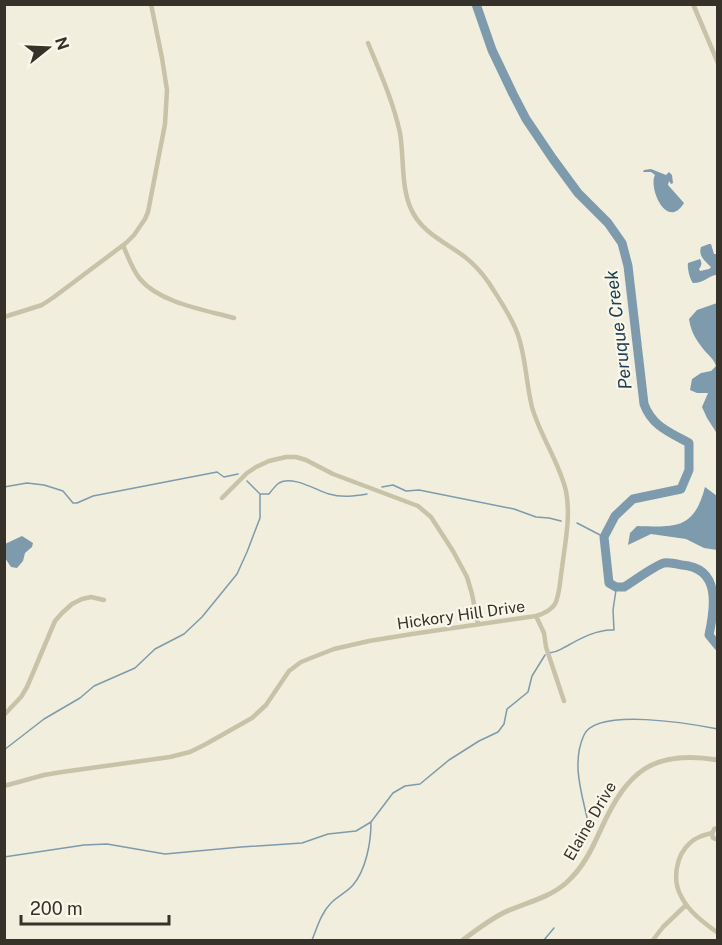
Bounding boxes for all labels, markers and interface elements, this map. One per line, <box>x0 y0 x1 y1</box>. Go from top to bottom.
north arrow <box>18 18 78 78</box>
text: N <box>51 35 73 52</box>
water label: Peruque Creek <box>600 269 636 391</box>
street label: Hickory Hill Drive <box>396 597 526 633</box>
street label: Elaine Drive <box>560 778 620 864</box>
scale bar <box>21 888 170 926</box>
text: 200 m <box>30 898 83 919</box>

